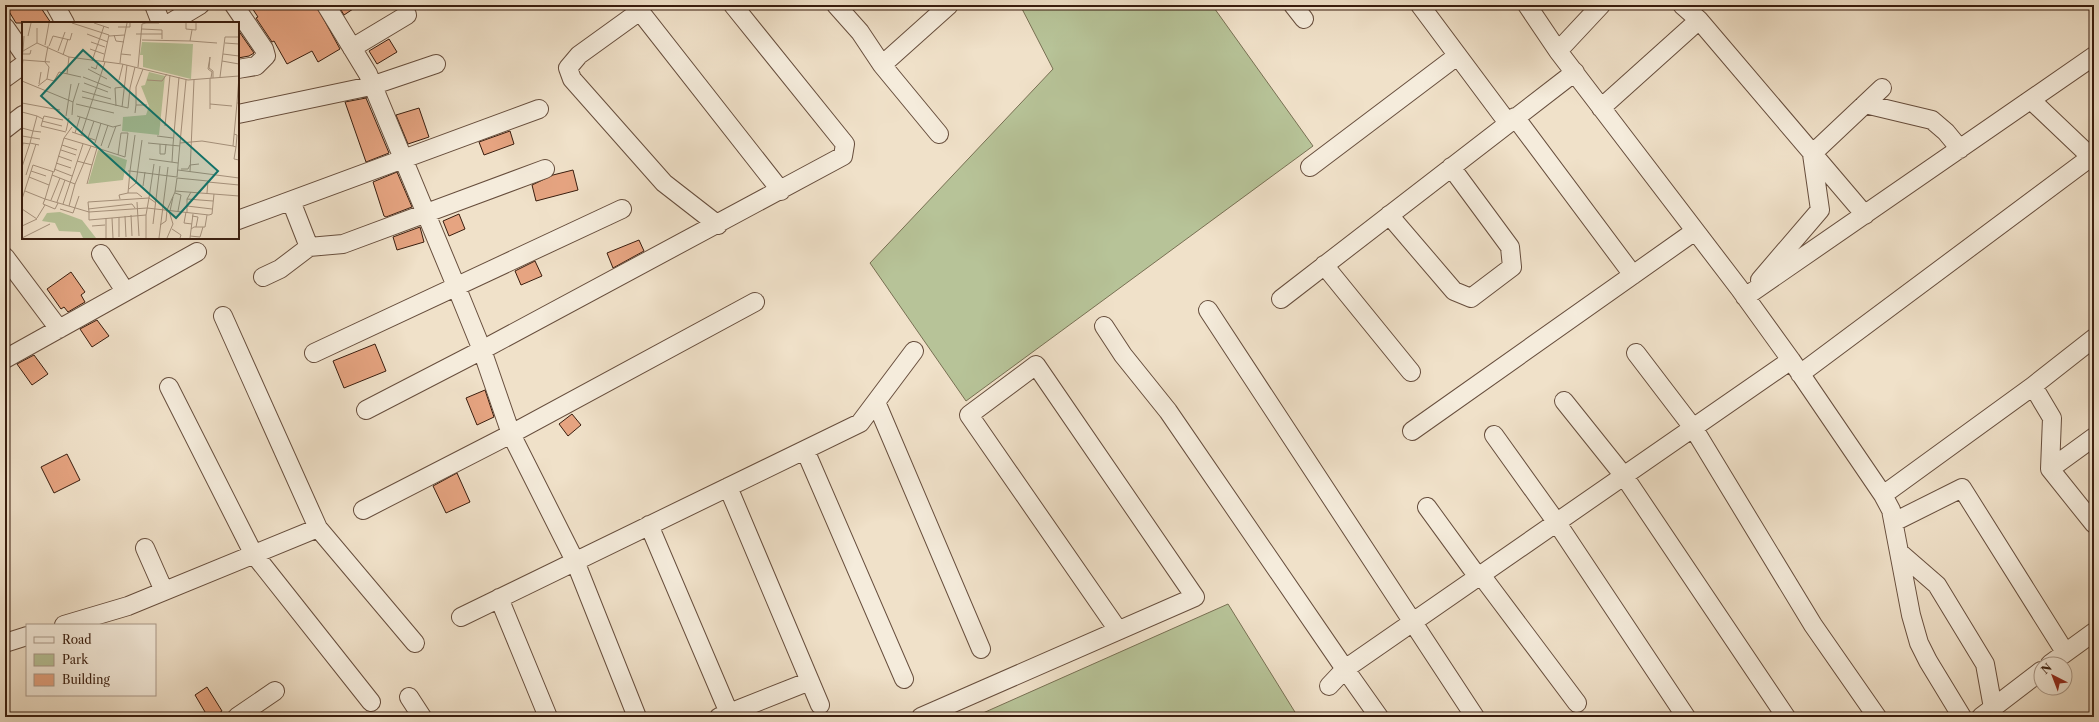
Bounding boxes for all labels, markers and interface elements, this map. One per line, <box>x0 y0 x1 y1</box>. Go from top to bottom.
inset map <box>22 22 239 239</box>
legend <box>26 624 156 696</box>
text: Road <box>62 632 92 647</box>
text: Park <box>62 652 89 667</box>
north arrow <box>2033 656 2073 696</box>
text: N <box>2038 660 2055 677</box>
text: Building <box>62 672 110 687</box>

